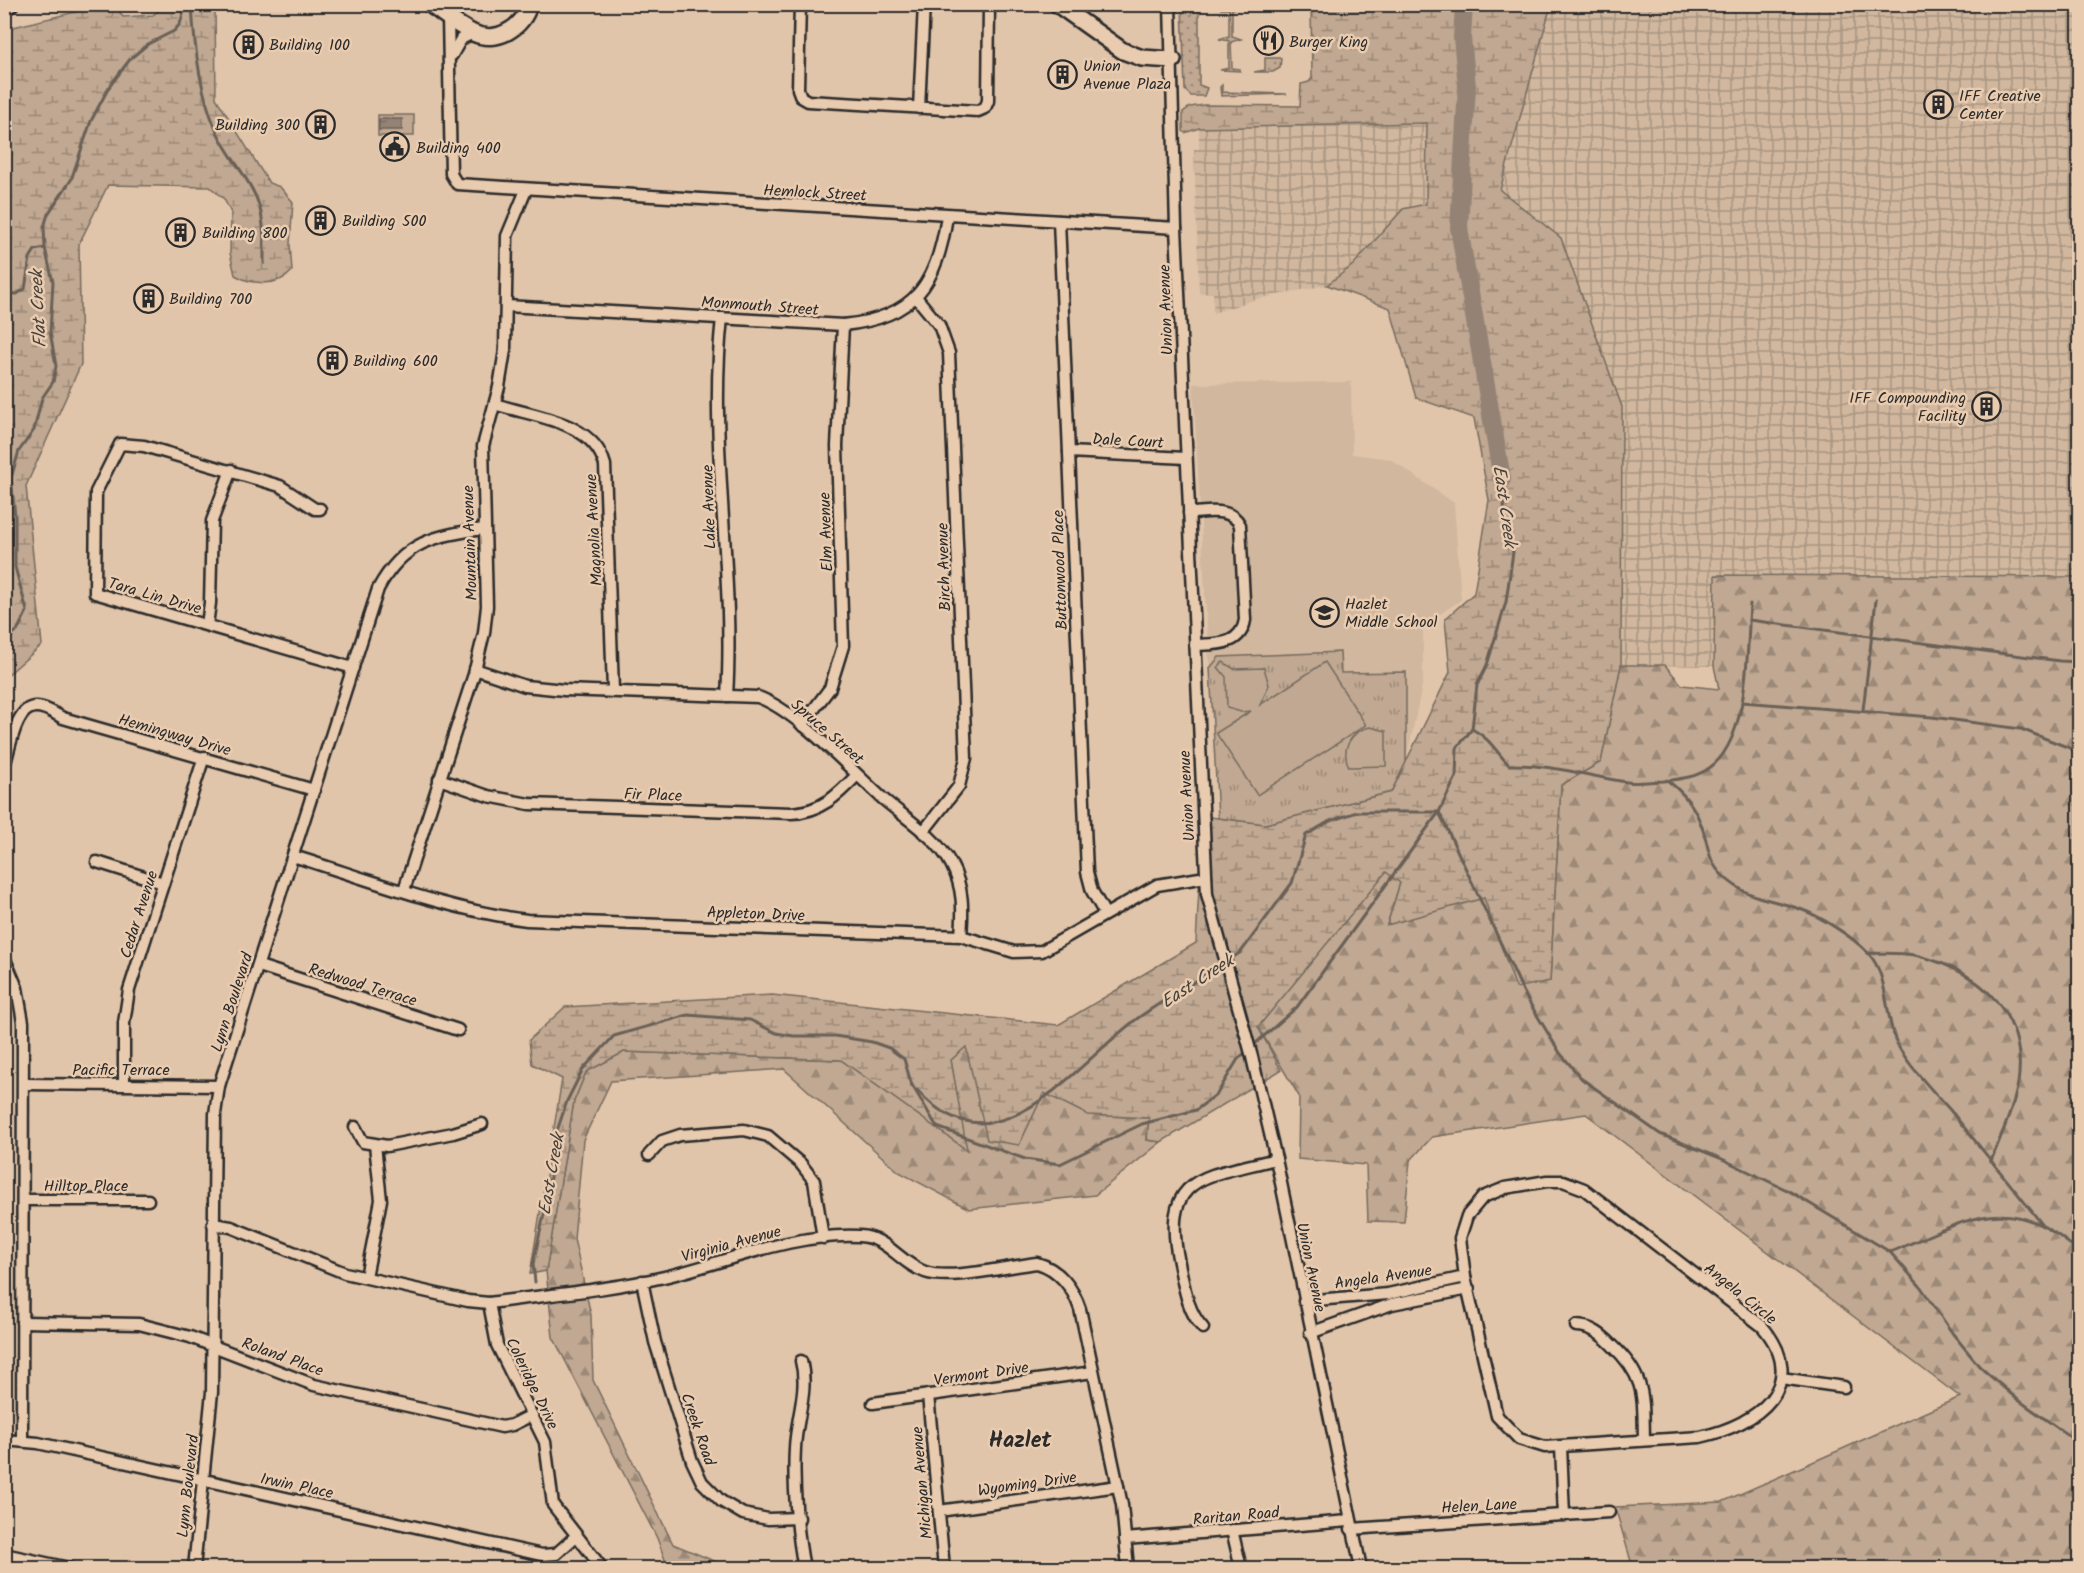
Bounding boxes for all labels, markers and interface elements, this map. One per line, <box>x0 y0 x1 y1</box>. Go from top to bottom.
restaurant icon: Burger King <box>1252 25 1284 57</box>
building icon: Building 100 <box>232 28 264 60</box>
place label: Burger King <box>1289 30 1368 55</box>
place label: Building 100 <box>269 33 350 58</box>
place label: Union Avenue Plaza <box>1083 54 1171 97</box>
building icon: Union Avenue Plaza <box>1046 58 1078 90</box>
place label: IFF Creative Center <box>1959 84 2041 127</box>
building icon: IFF Creative Center <box>1922 88 1954 120</box>
building icon: Building 300 <box>305 108 337 140</box>
place label: Building 300 <box>215 113 300 138</box>
public building icon: Building 400 <box>379 131 411 163</box>
place label: Building 400 <box>416 136 501 161</box>
street label: Hemlock Street <box>763 178 868 209</box>
building icon: Building 500 <box>305 204 337 236</box>
place label: Building 500 <box>342 209 427 234</box>
building icon: Building 800 <box>165 216 197 248</box>
place label: Building 800 <box>202 221 288 246</box>
street label: Union Avenue <box>1152 264 1181 356</box>
water label: Flat Creek <box>23 267 56 349</box>
building icon: Building 700 <box>132 282 164 314</box>
place label: Building 700 <box>169 287 252 312</box>
street label: Monmouth Street <box>700 290 820 323</box>
building icon: Building 600 <box>316 344 348 376</box>
place label: Building 600 <box>353 349 438 374</box>
place label: IFF Compounding Facility <box>1849 386 1966 429</box>
building icon: IFF Compounding Facility <box>1971 390 2003 422</box>
street label: Dale Court <box>1092 427 1165 456</box>
water label: East Creek <box>1483 463 1524 551</box>
street label: Lake Avenue <box>696 464 723 550</box>
street label: Magnolia Avenue <box>579 473 610 587</box>
street label: Mountain Avenue <box>456 485 485 601</box>
street label: Elm Avenue <box>813 492 840 572</box>
street label: Buttonwood Place <box>1046 509 1075 630</box>
street label: Birch Avenue <box>930 522 959 612</box>
street label: Tara Lin Drive <box>105 571 204 622</box>
place label: Hazlet Middle School <box>1345 592 1438 635</box>
school or university icon: Hazlet Middle School <box>1308 596 1340 628</box>
street label: Spruce Street <box>785 693 870 772</box>
street label: Hemingway Drive <box>115 707 234 763</box>
street label: Union Avenue <box>1173 750 1202 842</box>
street label: Fir Place <box>623 782 683 809</box>
street label: Cedar Avenue <box>113 867 165 962</box>
street label: Appleton Drive <box>707 900 805 929</box>
water label: East Creek <box>1155 946 1242 1017</box>
street label: Lynn Boulevard <box>205 948 261 1056</box>
street label: Redwood Terrace <box>305 957 420 1014</box>
street label: Pacific Terrace <box>72 1058 170 1083</box>
water label: East Creek <box>531 1129 574 1217</box>
street label: Hilltop Place <box>44 1174 128 1199</box>
street label: Virginia Avenue <box>679 1219 784 1270</box>
street label: Union Avenue <box>1289 1220 1332 1315</box>
street label: Angela Circle <box>1698 1257 1782 1332</box>
street label: Angela Avenue <box>1333 1258 1433 1297</box>
street label: Roland Place <box>238 1331 327 1384</box>
street label: Coleridge Drive <box>499 1333 565 1434</box>
street label: Vermont Drive <box>932 1355 1030 1394</box>
street label: Creek Road <box>674 1390 722 1470</box>
district label: Hazlet <box>989 1424 1052 1459</box>
street label: Michigan Avenue <box>905 1425 940 1540</box>
street label: Lynn Boulevard <box>171 1432 206 1539</box>
street label: Wyoming Drive <box>976 1465 1078 1504</box>
street label: Irwin Place <box>258 1467 336 1506</box>
street label: Helen Lane <box>1440 1492 1518 1521</box>
street label: Raritan Road <box>1192 1500 1281 1533</box>

